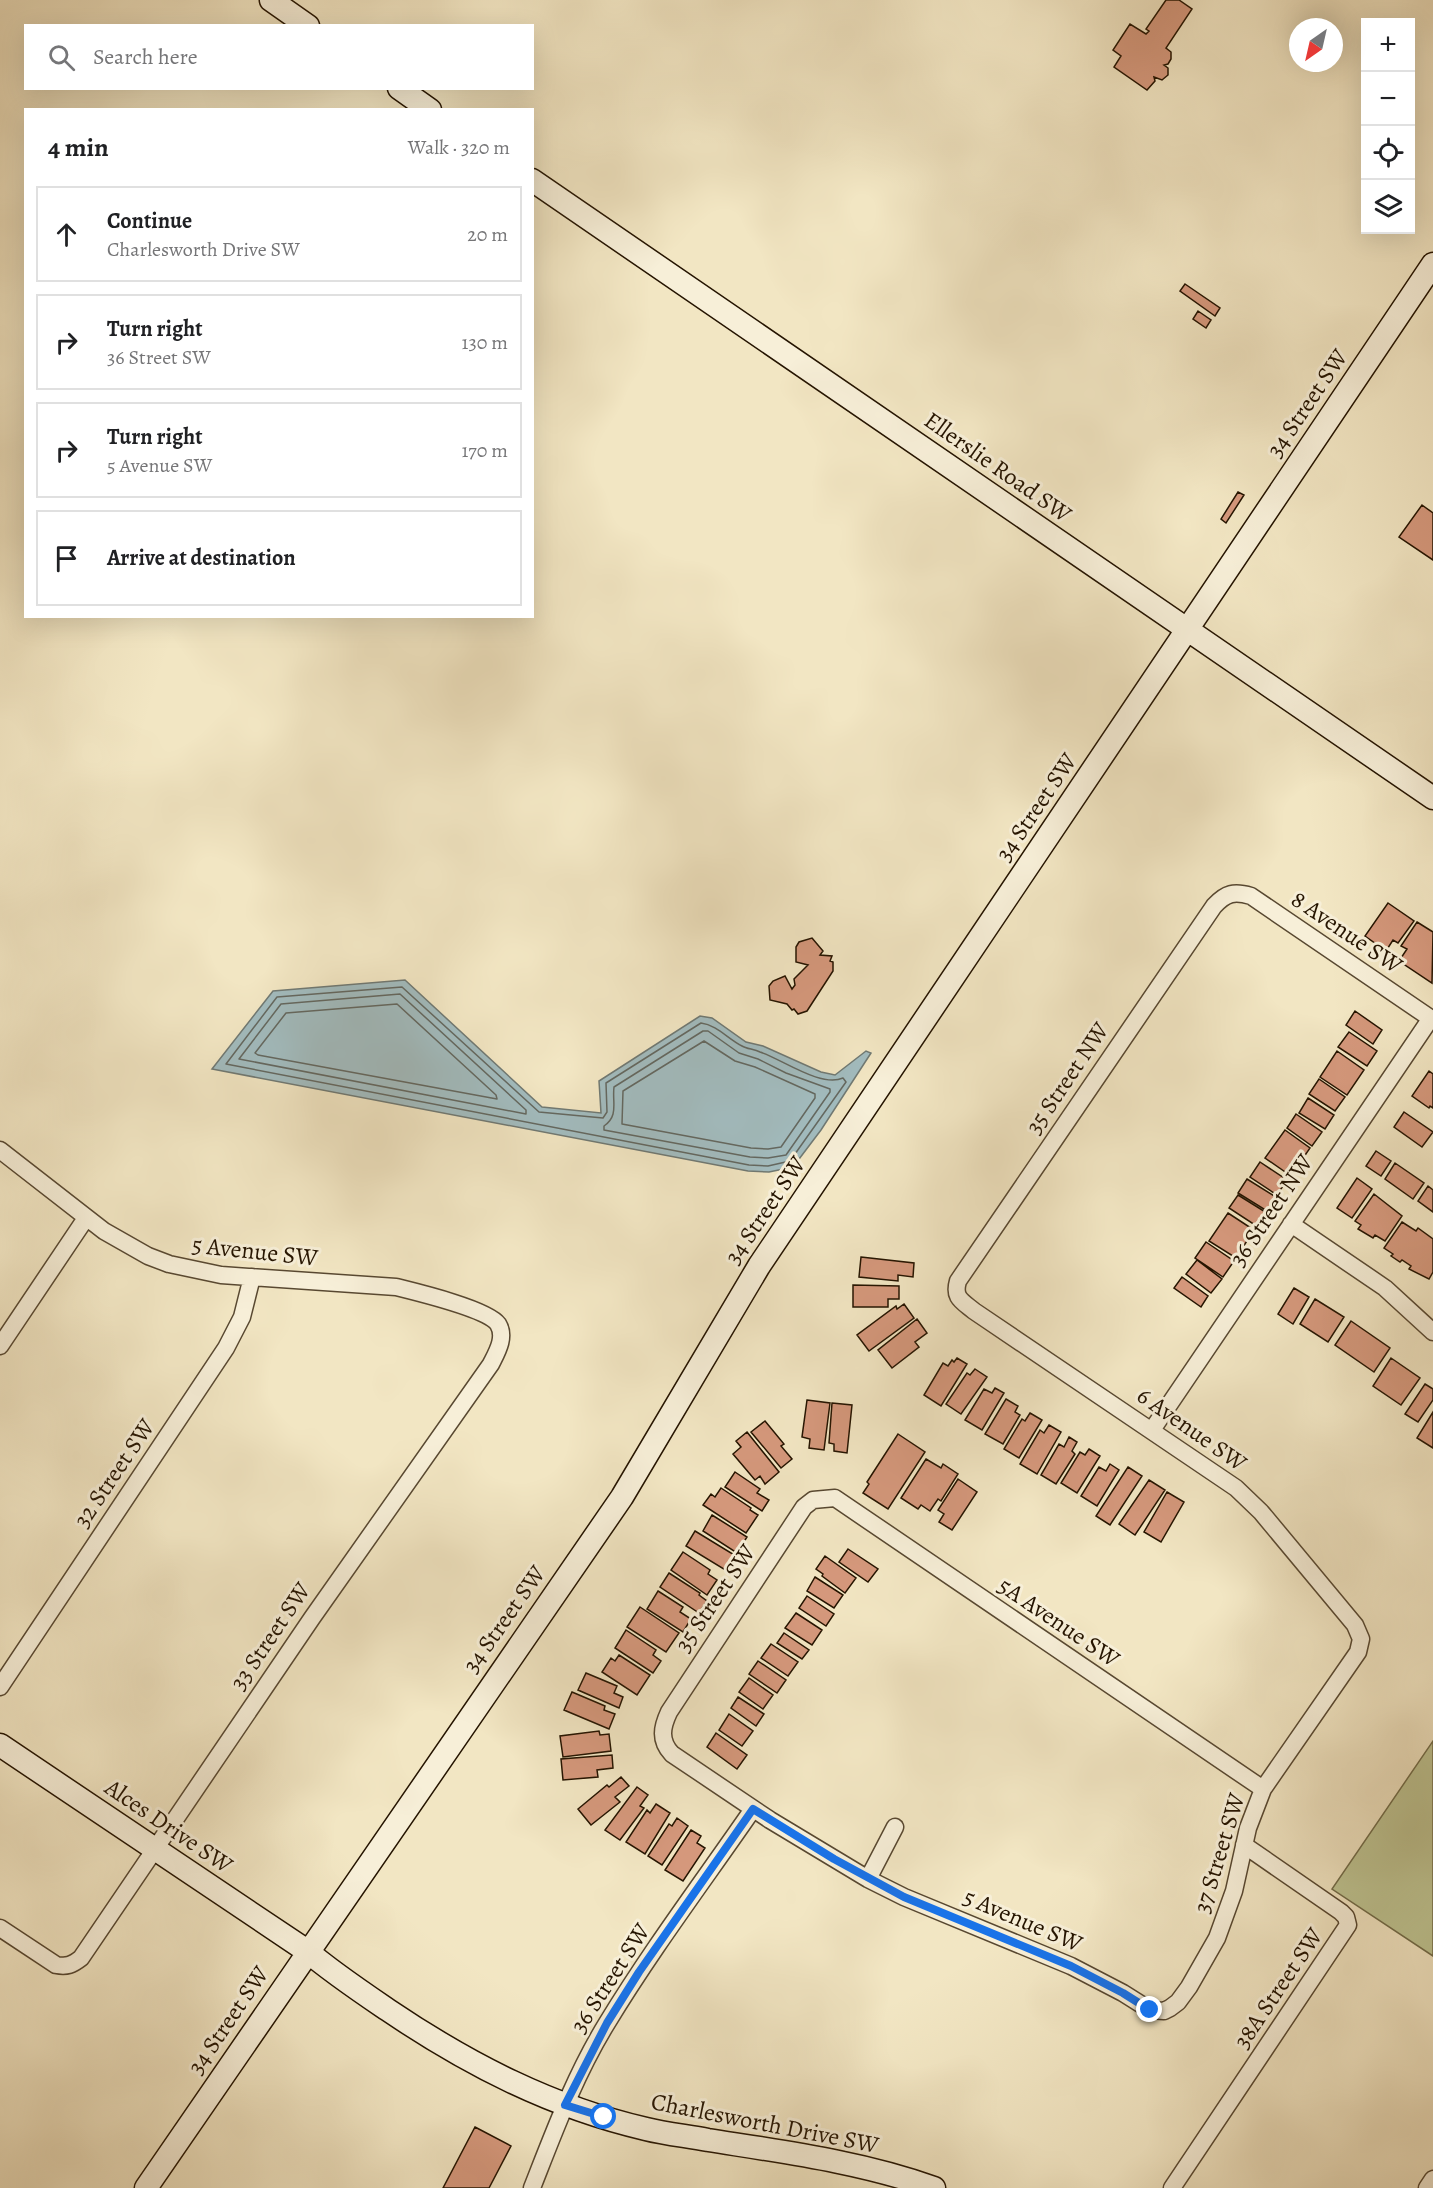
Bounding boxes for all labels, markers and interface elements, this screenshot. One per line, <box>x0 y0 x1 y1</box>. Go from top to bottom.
north arrow <box>1289 18 1343 72</box>
map controls <box>1361 18 1415 234</box>
button: + <box>1361 18 1415 72</box>
search box <box>24 24 534 90</box>
icon: search <box>45 41 78 74</box>
text: Search here <box>93 42 198 72</box>
button: − <box>1361 72 1415 126</box>
button: locate <box>1361 126 1415 180</box>
text: 4 min <box>48 130 109 165</box>
text: Walk · 320 m <box>408 134 510 161</box>
button: layers <box>1361 180 1415 234</box>
text: Continue <box>107 206 192 236</box>
icon: ahead <box>50 218 83 251</box>
text: 20 m <box>467 221 508 248</box>
text: Charlesworth Drive SW <box>107 236 300 263</box>
text: Turn right <box>107 314 203 344</box>
icon: right <box>50 326 83 359</box>
text: 130 m <box>462 329 508 356</box>
street label: 34 Street SW <box>1259 342 1355 464</box>
text: 36 Street SW <box>107 344 211 371</box>
street label: Ellerslie Road SW <box>918 404 1079 530</box>
text: Turn right <box>107 422 203 452</box>
icon: right <box>50 434 83 467</box>
text: 170 m <box>462 437 508 464</box>
text: 5 Avenue SW <box>107 452 212 479</box>
icon: arrive <box>50 542 83 575</box>
text: Arrive at destination <box>107 543 296 573</box>
street label: 34 Street SW <box>988 746 1084 868</box>
street label: 8 Avenue SW <box>1285 883 1409 981</box>
street label: 35 Street NW <box>1018 1015 1117 1140</box>
street label: 36 Street NW <box>1222 1147 1321 1273</box>
street label: 34 Street SW <box>717 1149 813 1271</box>
street label: 5 Avenue SW <box>190 1228 320 1274</box>
street label: 6 Avenue SW <box>1131 1379 1254 1479</box>
street label: 32 Street SW <box>66 1412 163 1534</box>
street label: 35 Street SW <box>667 1537 763 1658</box>
street label: 34 Street SW <box>455 1558 553 1679</box>
street label: 5A Avenue SW <box>992 1569 1127 1675</box>
street label: 33 Street SW <box>222 1575 318 1696</box>
street label: Alces Drive SW <box>98 1771 240 1881</box>
street label: 37 Street SW <box>1186 1789 1253 1917</box>
street label: 5 Avenue SW <box>959 1881 1088 1960</box>
street label: 36 Street SW <box>563 1916 658 2039</box>
street label: 38A Street SW <box>1226 1921 1331 2055</box>
street label: 34 Street SW <box>180 1959 276 2081</box>
route end <box>1136 1996 1162 2022</box>
street label: Charlesworth Drive SW <box>648 2085 882 2161</box>
route start <box>590 2103 616 2129</box>

